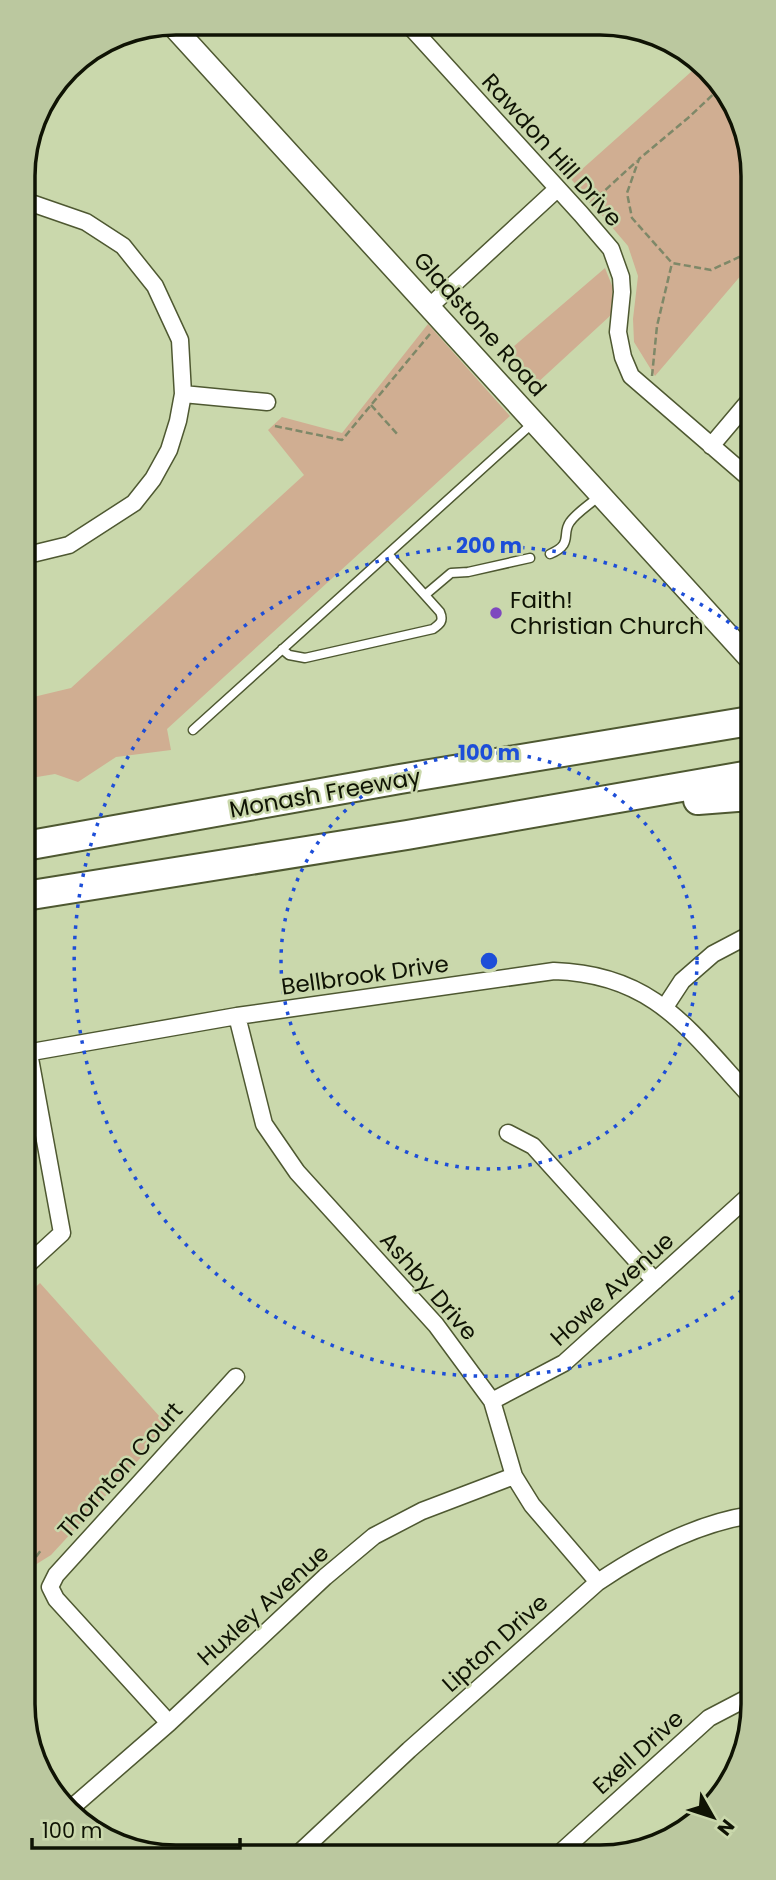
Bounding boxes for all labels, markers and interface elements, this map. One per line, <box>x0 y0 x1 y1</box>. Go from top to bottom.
street label: Rawdon Hill Drive <box>474 66 630 234</box>
street label: Gladstone Road <box>406 245 554 403</box>
text: 200 m <box>456 531 522 560</box>
place label: Faith! Christian Church <box>510 584 704 642</box>
marker: Faith! Christian Church <box>488 605 504 621</box>
text: 100 m <box>458 738 520 767</box>
street label: Monash Freeway <box>227 760 423 826</box>
street label: Bellbrook Drive <box>279 947 451 1003</box>
centre of rings <box>477 949 501 973</box>
street label: Ashby Drive <box>373 1225 485 1347</box>
street label: Howe Avenue <box>543 1225 681 1353</box>
street label: Thornton Court <box>50 1395 190 1545</box>
street label: Huxley Avenue <box>190 1537 336 1673</box>
street label: Lipton Drive <box>435 1587 555 1699</box>
street label: Exell Drive <box>586 1703 690 1801</box>
north arrow <box>678 1782 748 1852</box>
scale bar <box>32 1806 240 1850</box>
text: N <box>711 1813 741 1841</box>
text: 100 m <box>42 1816 102 1845</box>

